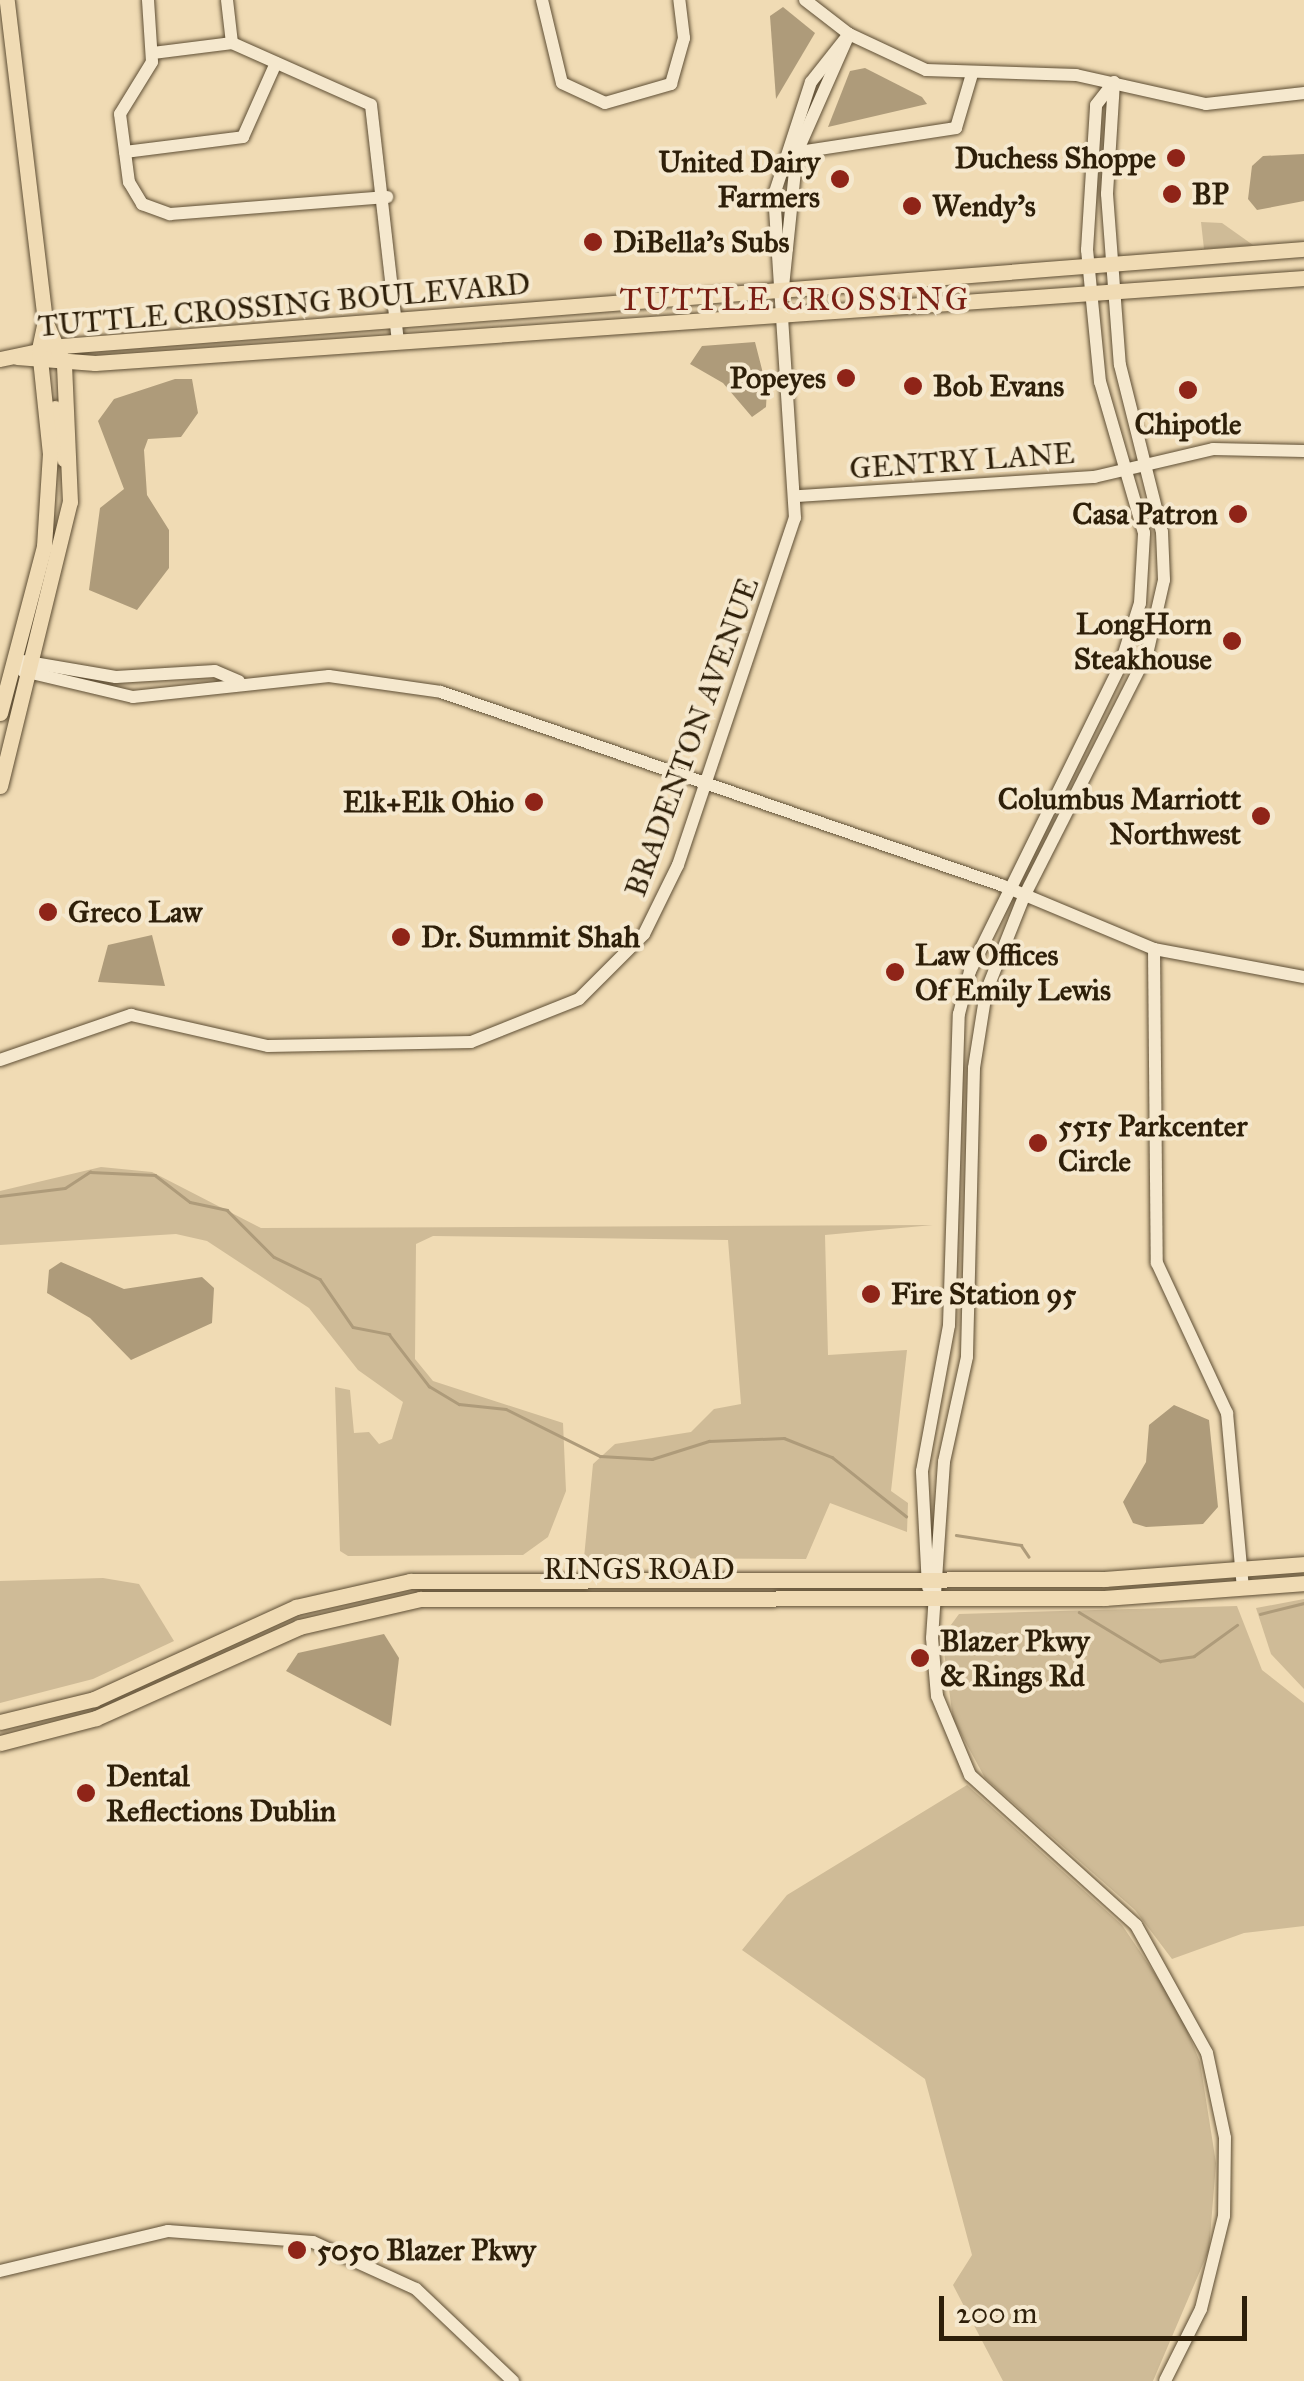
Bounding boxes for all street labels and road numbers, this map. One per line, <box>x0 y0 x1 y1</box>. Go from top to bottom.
street label: TUTTLE CROSSING BOULEVARD <box>36 266 532 344</box>
street label: GENTRY LANE <box>848 435 1076 487</box>
street label: BRADENTON AVENUE <box>617 572 767 902</box>
street label: RINGS ROAD <box>543 1551 735 1587</box>

